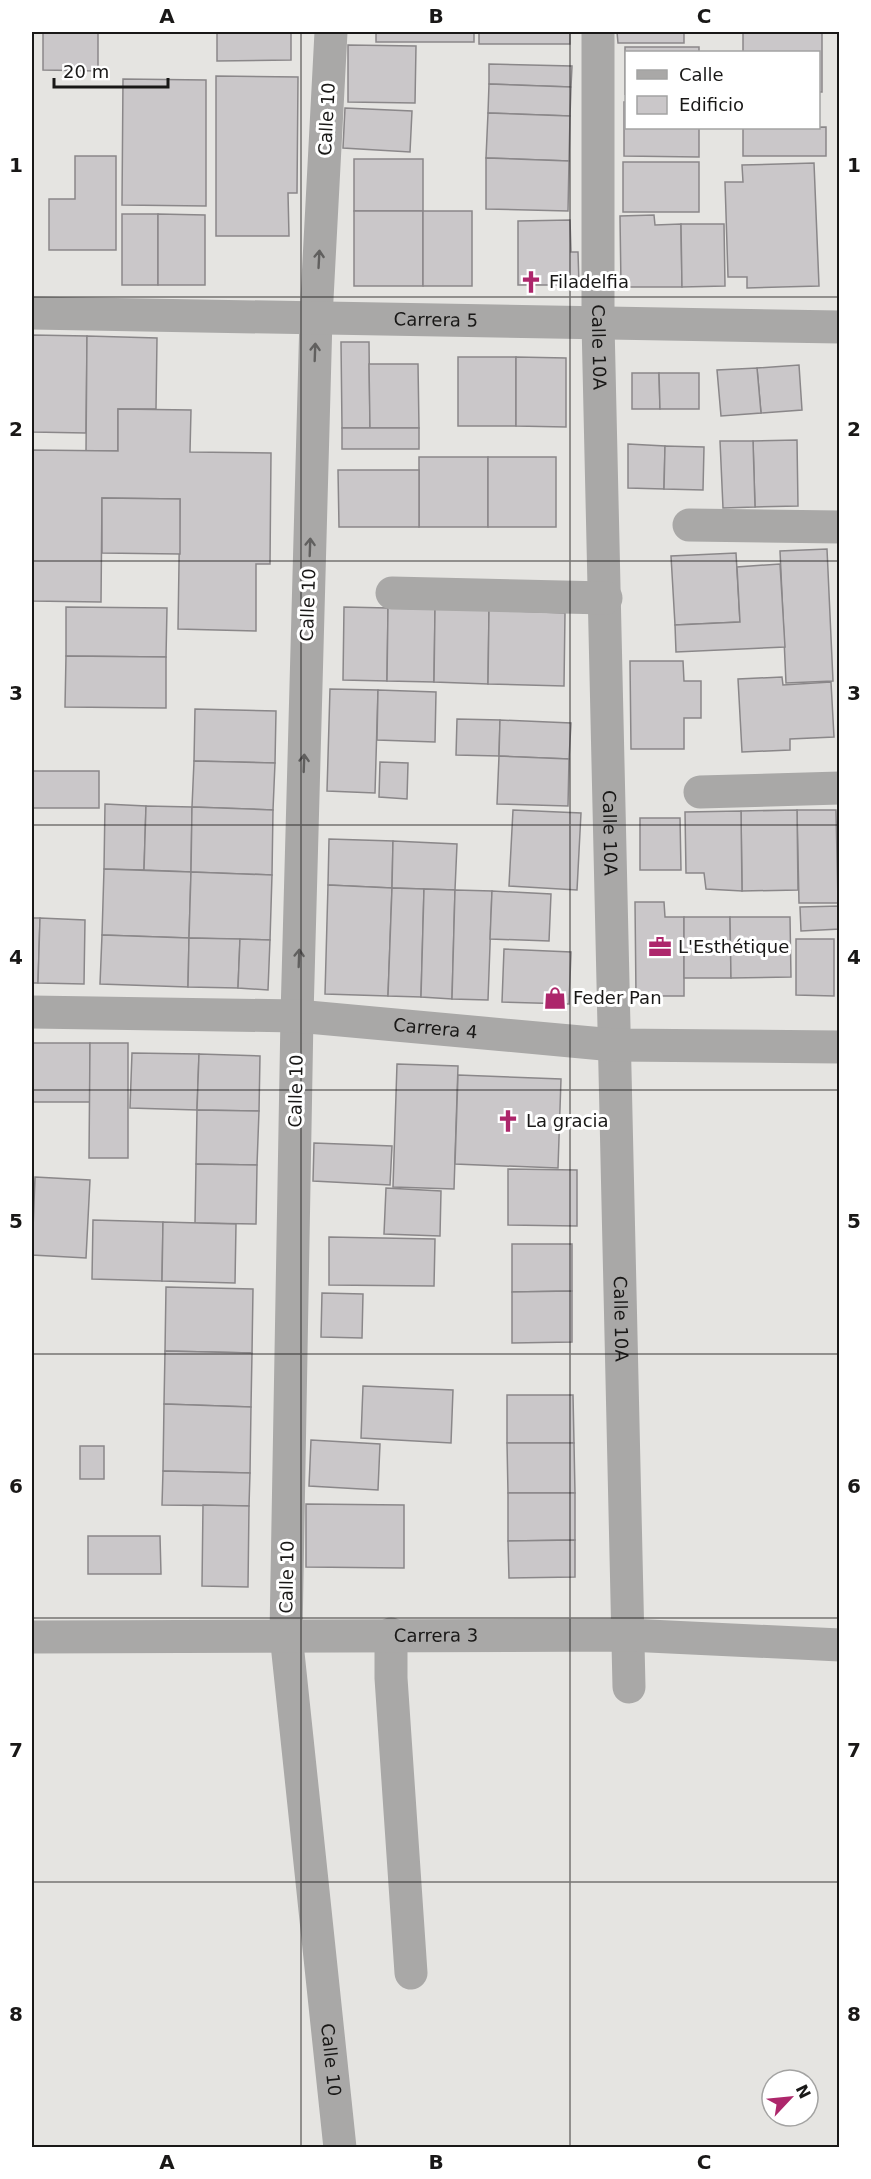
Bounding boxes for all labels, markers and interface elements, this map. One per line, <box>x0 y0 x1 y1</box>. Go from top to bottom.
text: A <box>159 4 175 28</box>
text: B <box>428 4 444 28</box>
text: C <box>697 4 711 28</box>
scale bar <box>54 51 168 89</box>
legend <box>625 51 820 129</box>
text: 20 m <box>63 61 109 82</box>
text: Calle <box>679 64 724 85</box>
street label: Calle 10 <box>314 82 339 156</box>
text: Edificio <box>679 94 744 115</box>
text: 1 <box>9 153 23 177</box>
text: 1 <box>847 153 861 177</box>
one-way arrow <box>314 250 325 270</box>
church icon: Filadelfia <box>518 269 544 295</box>
place label: Filadelfia <box>549 271 629 292</box>
street label: Calle 10A <box>588 304 611 391</box>
street label: Carrera 5 <box>394 308 478 331</box>
one-way arrow <box>309 342 321 362</box>
text: 2 <box>9 417 23 441</box>
text: 2 <box>847 417 861 441</box>
one-way arrow <box>304 537 316 557</box>
street label: Calle 10 <box>296 568 319 642</box>
text: 3 <box>9 681 23 705</box>
text: 3 <box>847 681 861 705</box>
one-way arrow <box>298 753 310 773</box>
street label: Calle 10A <box>599 790 622 877</box>
office icon: L'Esthétique <box>647 934 673 960</box>
place label: L'Esthétique <box>678 936 789 957</box>
text: 4 <box>9 945 23 969</box>
text: 4 <box>847 945 861 969</box>
one-way arrow <box>293 948 305 968</box>
shop icon: Feder Pan <box>542 985 568 1011</box>
place label: Feder Pan <box>573 987 662 1008</box>
street label: Carrera 4 <box>392 1014 478 1042</box>
street label: Calle 10 <box>284 1054 307 1128</box>
church icon: La gracia <box>495 1108 521 1134</box>
place label: La gracia <box>526 1110 609 1131</box>
text: 5 <box>9 1209 23 1233</box>
text: 5 <box>847 1209 861 1233</box>
street label: Calle 10A <box>610 1276 633 1362</box>
text: 6 <box>9 1474 23 1498</box>
text: 6 <box>847 1474 861 1498</box>
street label: Calle 10 <box>275 1540 298 1614</box>
street label: Carrera 3 <box>394 1625 478 1646</box>
text: 7 <box>9 1738 23 1762</box>
text: 7 <box>847 1738 861 1762</box>
text: 8 <box>9 2002 23 2026</box>
text: 8 <box>847 2002 861 2026</box>
street label: Calle 10 <box>317 2022 346 2097</box>
north arrow <box>760 2068 820 2128</box>
text: N <box>792 2081 815 2102</box>
text: A <box>159 2150 175 2174</box>
text: B <box>428 2150 444 2174</box>
text: C <box>697 2150 711 2174</box>

